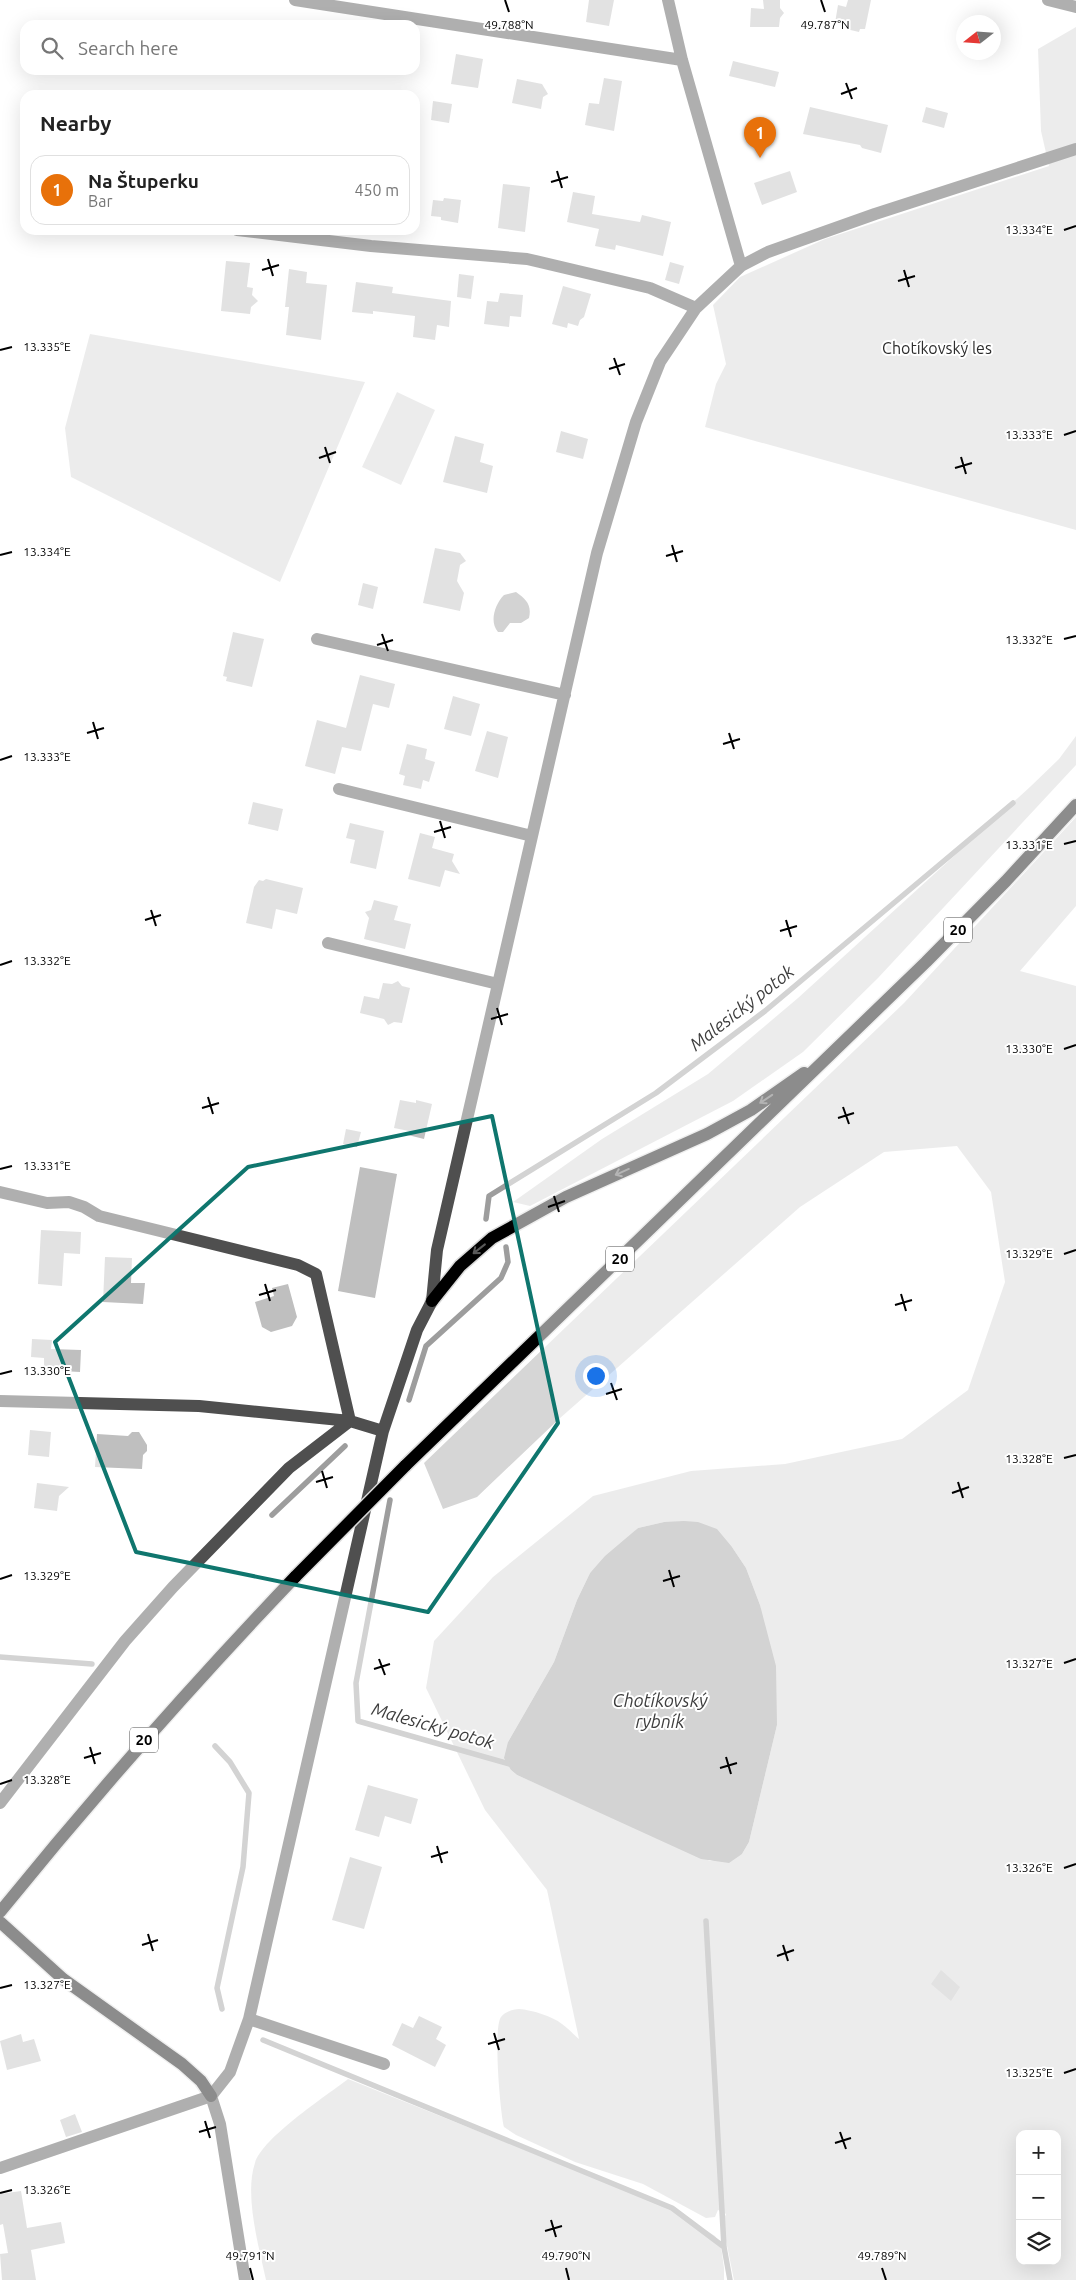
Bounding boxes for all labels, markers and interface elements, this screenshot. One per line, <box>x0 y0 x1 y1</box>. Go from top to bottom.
north arrow <box>956 15 1001 60</box>
text: 49.788°N <box>484 18 534 31</box>
text: 49.787°N <box>800 18 850 31</box>
search box <box>20 20 420 75</box>
icon: search <box>38 34 66 62</box>
text: Search here <box>78 37 178 59</box>
text: Nearby <box>40 111 111 135</box>
pin: 1 <box>744 117 776 158</box>
text: Na Štuperku <box>88 170 199 192</box>
text: 1 <box>52 181 62 199</box>
text: 450 m <box>354 181 399 199</box>
text: Bar <box>88 192 112 210</box>
text: 13.334°E <box>1005 223 1053 236</box>
park label: Chotíkovský les <box>882 339 992 357</box>
text: 13.335°E <box>23 340 71 353</box>
text: 13.333°E <box>1005 428 1053 441</box>
text: 13.334°E <box>23 545 71 558</box>
text: 13.332°E <box>1005 633 1053 646</box>
text: 13.333°E <box>23 750 71 763</box>
text: 13.331°E <box>1005 838 1053 851</box>
road number: 20 <box>944 918 972 942</box>
text: 13.332°E <box>23 954 71 967</box>
water label: Malesický potok <box>685 960 798 1054</box>
text: 13.330°E <box>1005 1042 1053 1055</box>
one-way arrow <box>760 1094 774 1104</box>
text: 13.331°E <box>23 1159 71 1172</box>
one-way arrow <box>615 1168 630 1178</box>
one-way arrow <box>473 1243 486 1254</box>
road number: 20 <box>606 1246 634 1272</box>
text: 13.329°E <box>1005 1247 1053 1260</box>
your location <box>583 1363 609 1389</box>
text: 13.330°E <box>23 1364 71 1377</box>
text: 13.328°E <box>1005 1452 1053 1465</box>
text: 13.329°E <box>23 1569 71 1582</box>
text: 13.327°E <box>1005 1657 1053 1670</box>
water label: Chotíkovský rybník <box>613 1690 708 1731</box>
water label: Malesický potok <box>370 1698 498 1752</box>
road number: 20 <box>130 1728 158 1752</box>
text: 13.328°E <box>23 1773 71 1786</box>
text: 13.326°E <box>1005 1861 1053 1874</box>
text: 13.327°E <box>23 1978 71 1991</box>
text: 13.325°E <box>1005 2066 1053 2079</box>
map controls <box>1016 2130 1061 2265</box>
button: + <box>1016 2130 1061 2175</box>
button: − <box>1016 2175 1061 2220</box>
text: 13.326°E <box>23 2183 71 2196</box>
button: layers <box>1016 2220 1061 2265</box>
text: 49.791°N <box>225 2249 275 2262</box>
text: 49.790°N <box>541 2249 591 2262</box>
text: 49.789°N <box>857 2249 907 2262</box>

